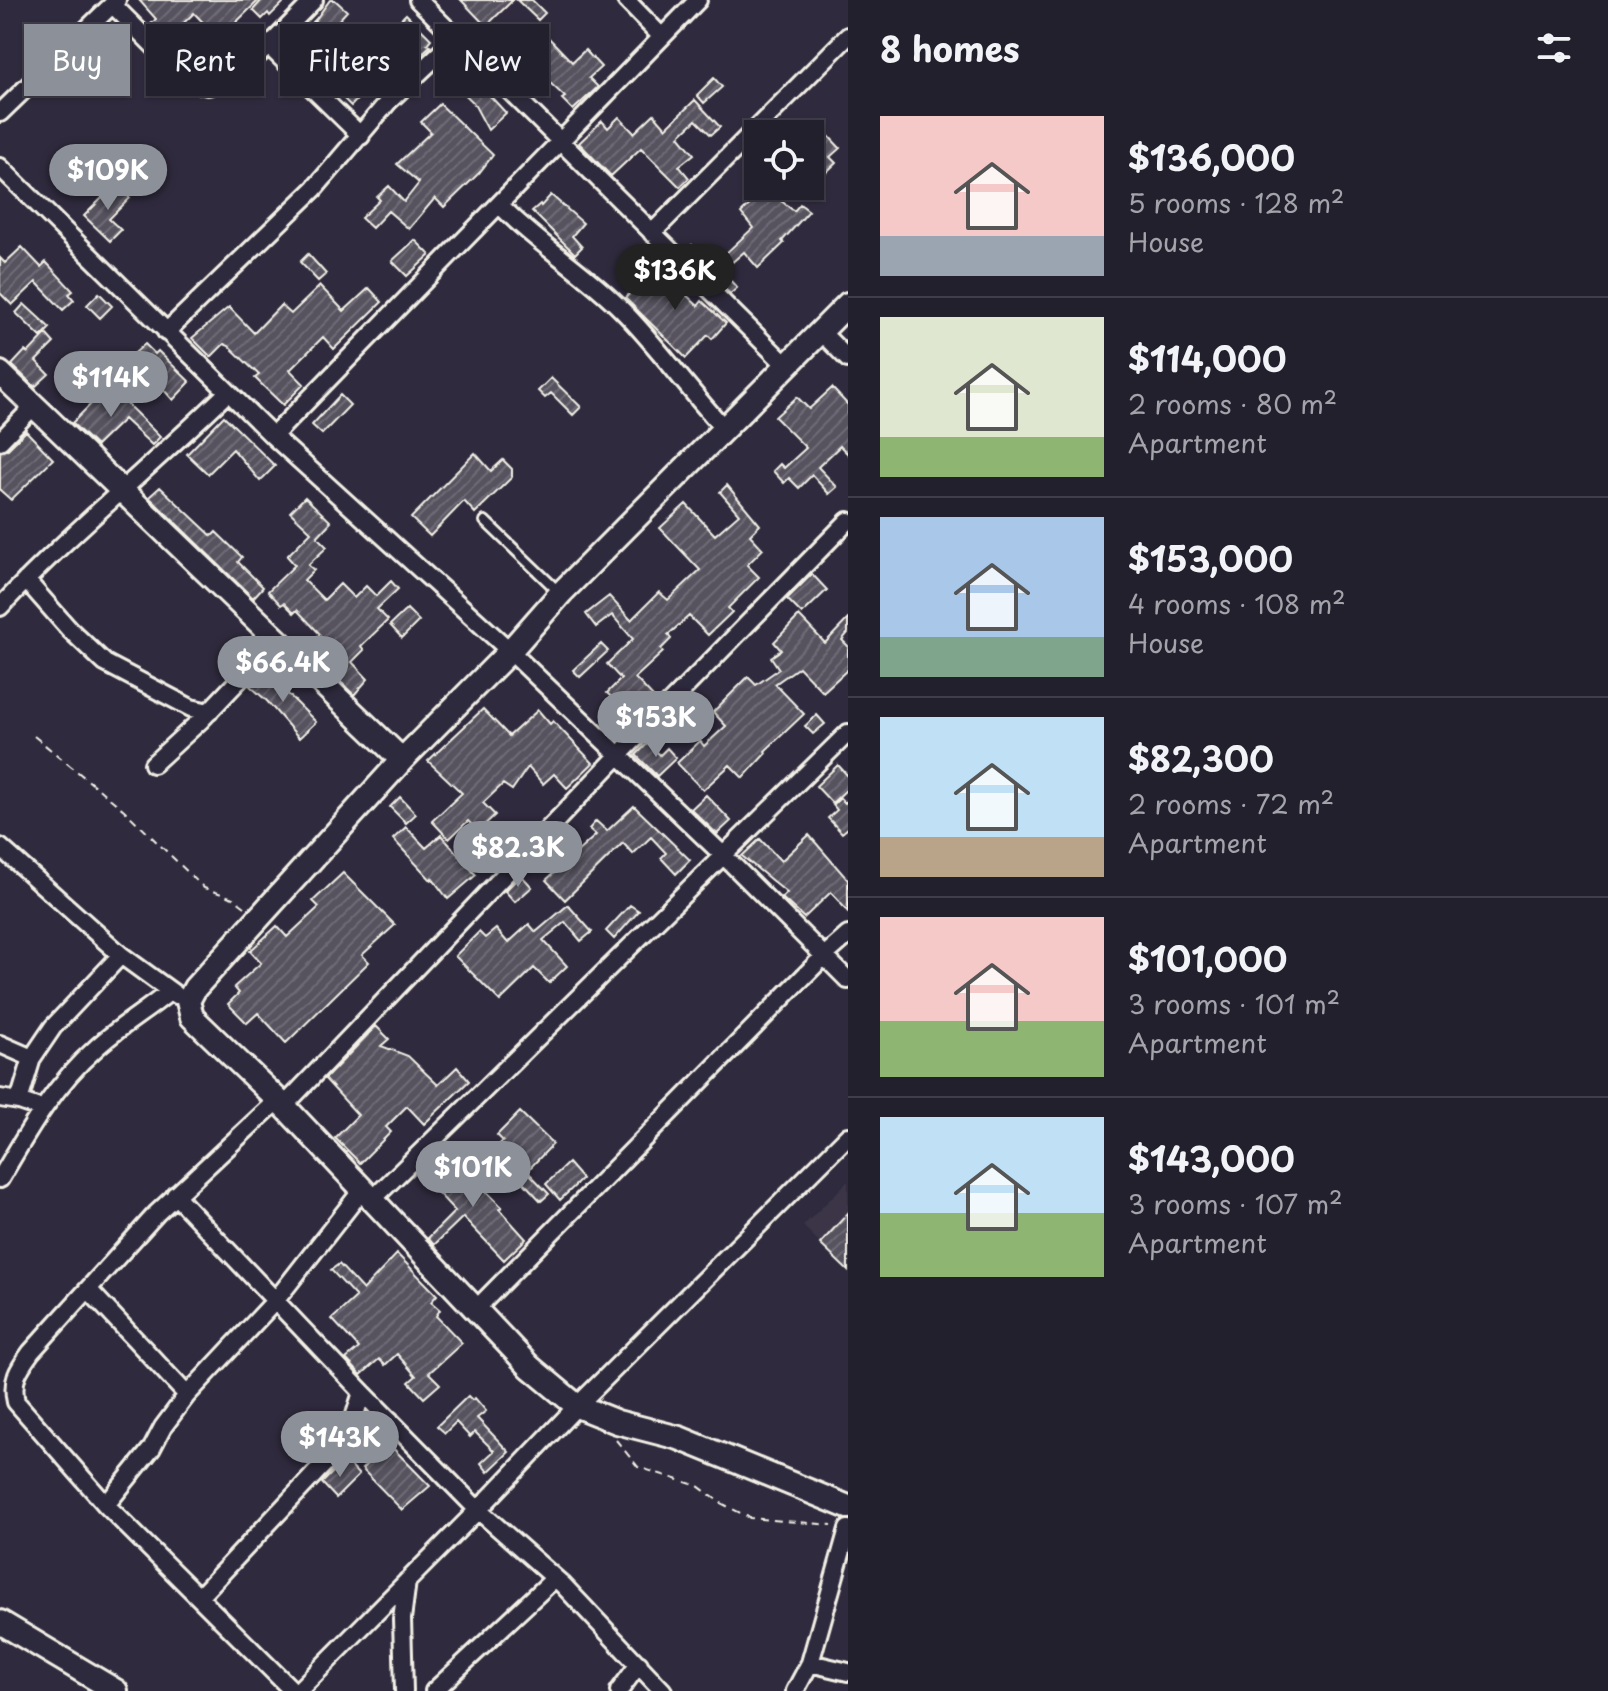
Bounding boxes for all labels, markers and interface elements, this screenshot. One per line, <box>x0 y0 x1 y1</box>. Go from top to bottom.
text: 8 homes <box>880 22 1020 74</box>
chip: Buy <box>24 24 130 96</box>
chip: Rent <box>146 24 264 96</box>
chip: Filters <box>280 24 419 96</box>
chip: New <box>435 24 549 96</box>
icon: filters <box>1532 26 1576 70</box>
map controls <box>744 120 824 200</box>
button: locate <box>744 120 824 200</box>
text: $136,000 <box>1128 131 1295 183</box>
pin: $109K <box>52 144 164 212</box>
icon: home <box>944 148 1040 244</box>
text: $109K <box>67 150 149 189</box>
text: 5 rooms · 128 m² <box>1128 183 1344 222</box>
text: House <box>1128 222 1204 261</box>
pin: $136K <box>619 244 731 312</box>
text: $136K <box>634 250 716 289</box>
text: $114,000 <box>1128 332 1286 384</box>
icon: home <box>944 349 1040 445</box>
pin: $114K <box>55 351 167 419</box>
text: $114K <box>72 357 150 396</box>
text: 2 rooms · 80 m² <box>1128 384 1337 423</box>
text: Apartment <box>1128 423 1267 462</box>
text: $153,000 <box>1128 532 1293 584</box>
icon: home <box>944 549 1040 645</box>
text: 4 rooms · 108 m² <box>1128 584 1346 623</box>
text: House <box>1128 623 1204 662</box>
pin: $66.4K <box>218 636 348 704</box>
text: $66.4K <box>236 642 330 681</box>
pin: $153K <box>600 691 712 759</box>
text: $153K <box>615 697 697 736</box>
text: $82,300 <box>1128 732 1274 784</box>
icon: home <box>944 749 1040 845</box>
text: 2 rooms · 72 m² <box>1128 784 1334 823</box>
pin: $82.3K <box>453 821 583 889</box>
text: Apartment <box>1128 823 1267 862</box>
text: $82.3K <box>471 827 565 866</box>
text: $101,000 <box>1128 932 1287 984</box>
icon: home <box>944 949 1040 1045</box>
text: 3 rooms · 101 m² <box>1128 984 1340 1023</box>
text: Apartment <box>1128 1023 1267 1062</box>
text: $143,000 <box>1128 1132 1295 1184</box>
pin: $101K <box>417 1141 529 1209</box>
text: $101K <box>434 1147 512 1186</box>
icon: home <box>944 1149 1040 1245</box>
text: 3 rooms · 107 m² <box>1128 1184 1343 1223</box>
text: Apartment <box>1128 1223 1267 1262</box>
pin: $143K <box>284 1411 396 1479</box>
text: $143K <box>299 1417 381 1456</box>

